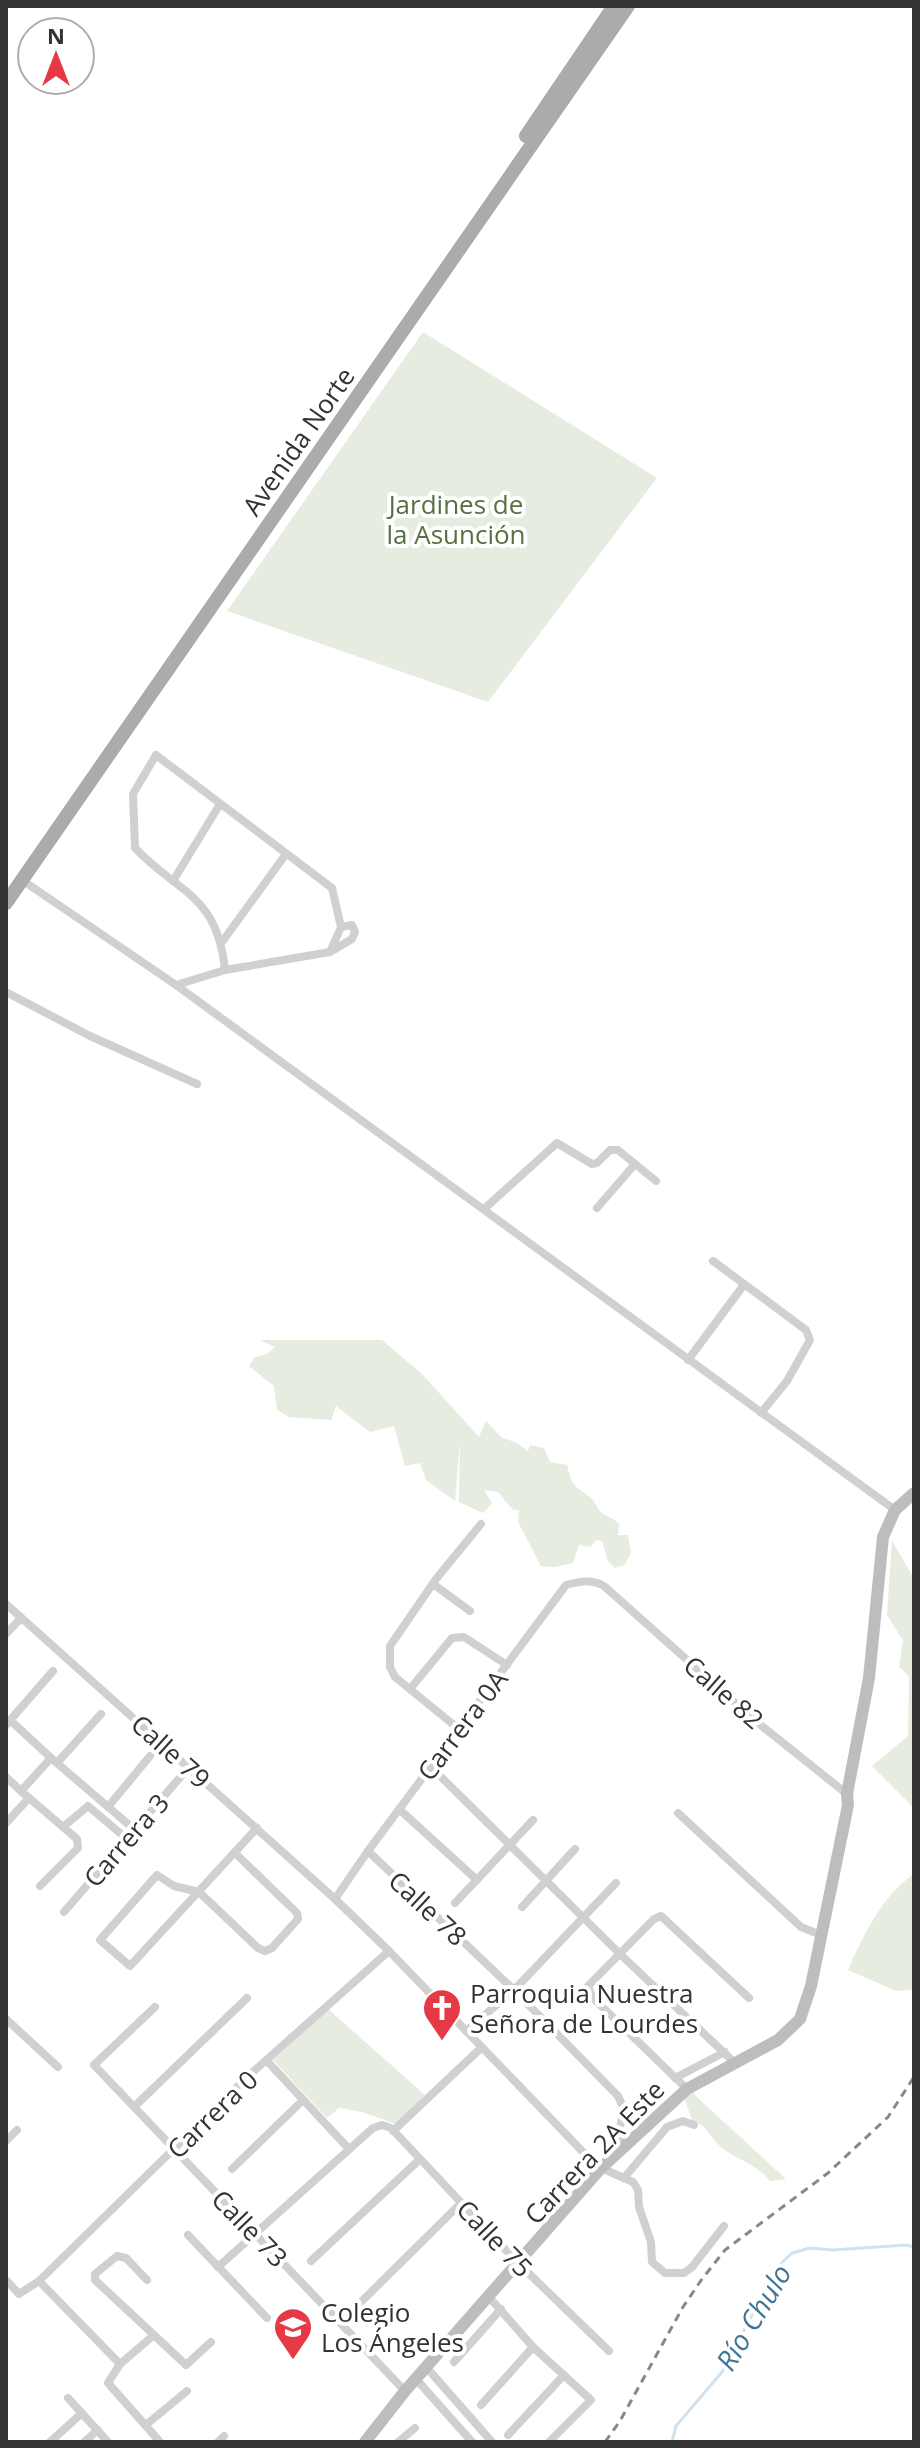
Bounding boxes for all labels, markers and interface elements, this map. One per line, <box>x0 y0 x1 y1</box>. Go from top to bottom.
north arrow <box>16 16 96 96</box>
text: N <box>47 20 65 50</box>
street label: Avenida Norte <box>234 360 362 522</box>
park label: Jardines de la Asunción <box>386 486 526 552</box>
street label: Calle 82 <box>676 1647 772 1737</box>
street label: Carrera 0A <box>409 1662 516 1788</box>
street label: Calle 79 <box>124 1706 218 1796</box>
street label: Carrera 3 <box>75 1785 177 1895</box>
street label: Calle 78 <box>381 1862 475 1954</box>
place label: Parroquia Nuestra Señora de Lourdes <box>470 1975 698 2041</box>
church icon: Parroquia Nuestra Señora de Lourdes <box>421 1987 463 2042</box>
street label: Carrera 0 <box>159 2062 265 2166</box>
street label: Carrera 2A Este <box>516 2072 672 2232</box>
street label: Calle 73 <box>204 2181 296 2275</box>
street label: Calle 75 <box>449 2191 541 2285</box>
water label: Río Chulo <box>706 2257 800 2377</box>
place label: Colegio Los Ángeles <box>321 2294 464 2360</box>
school or university icon: Colegio Los Ángeles <box>272 2306 314 2361</box>

